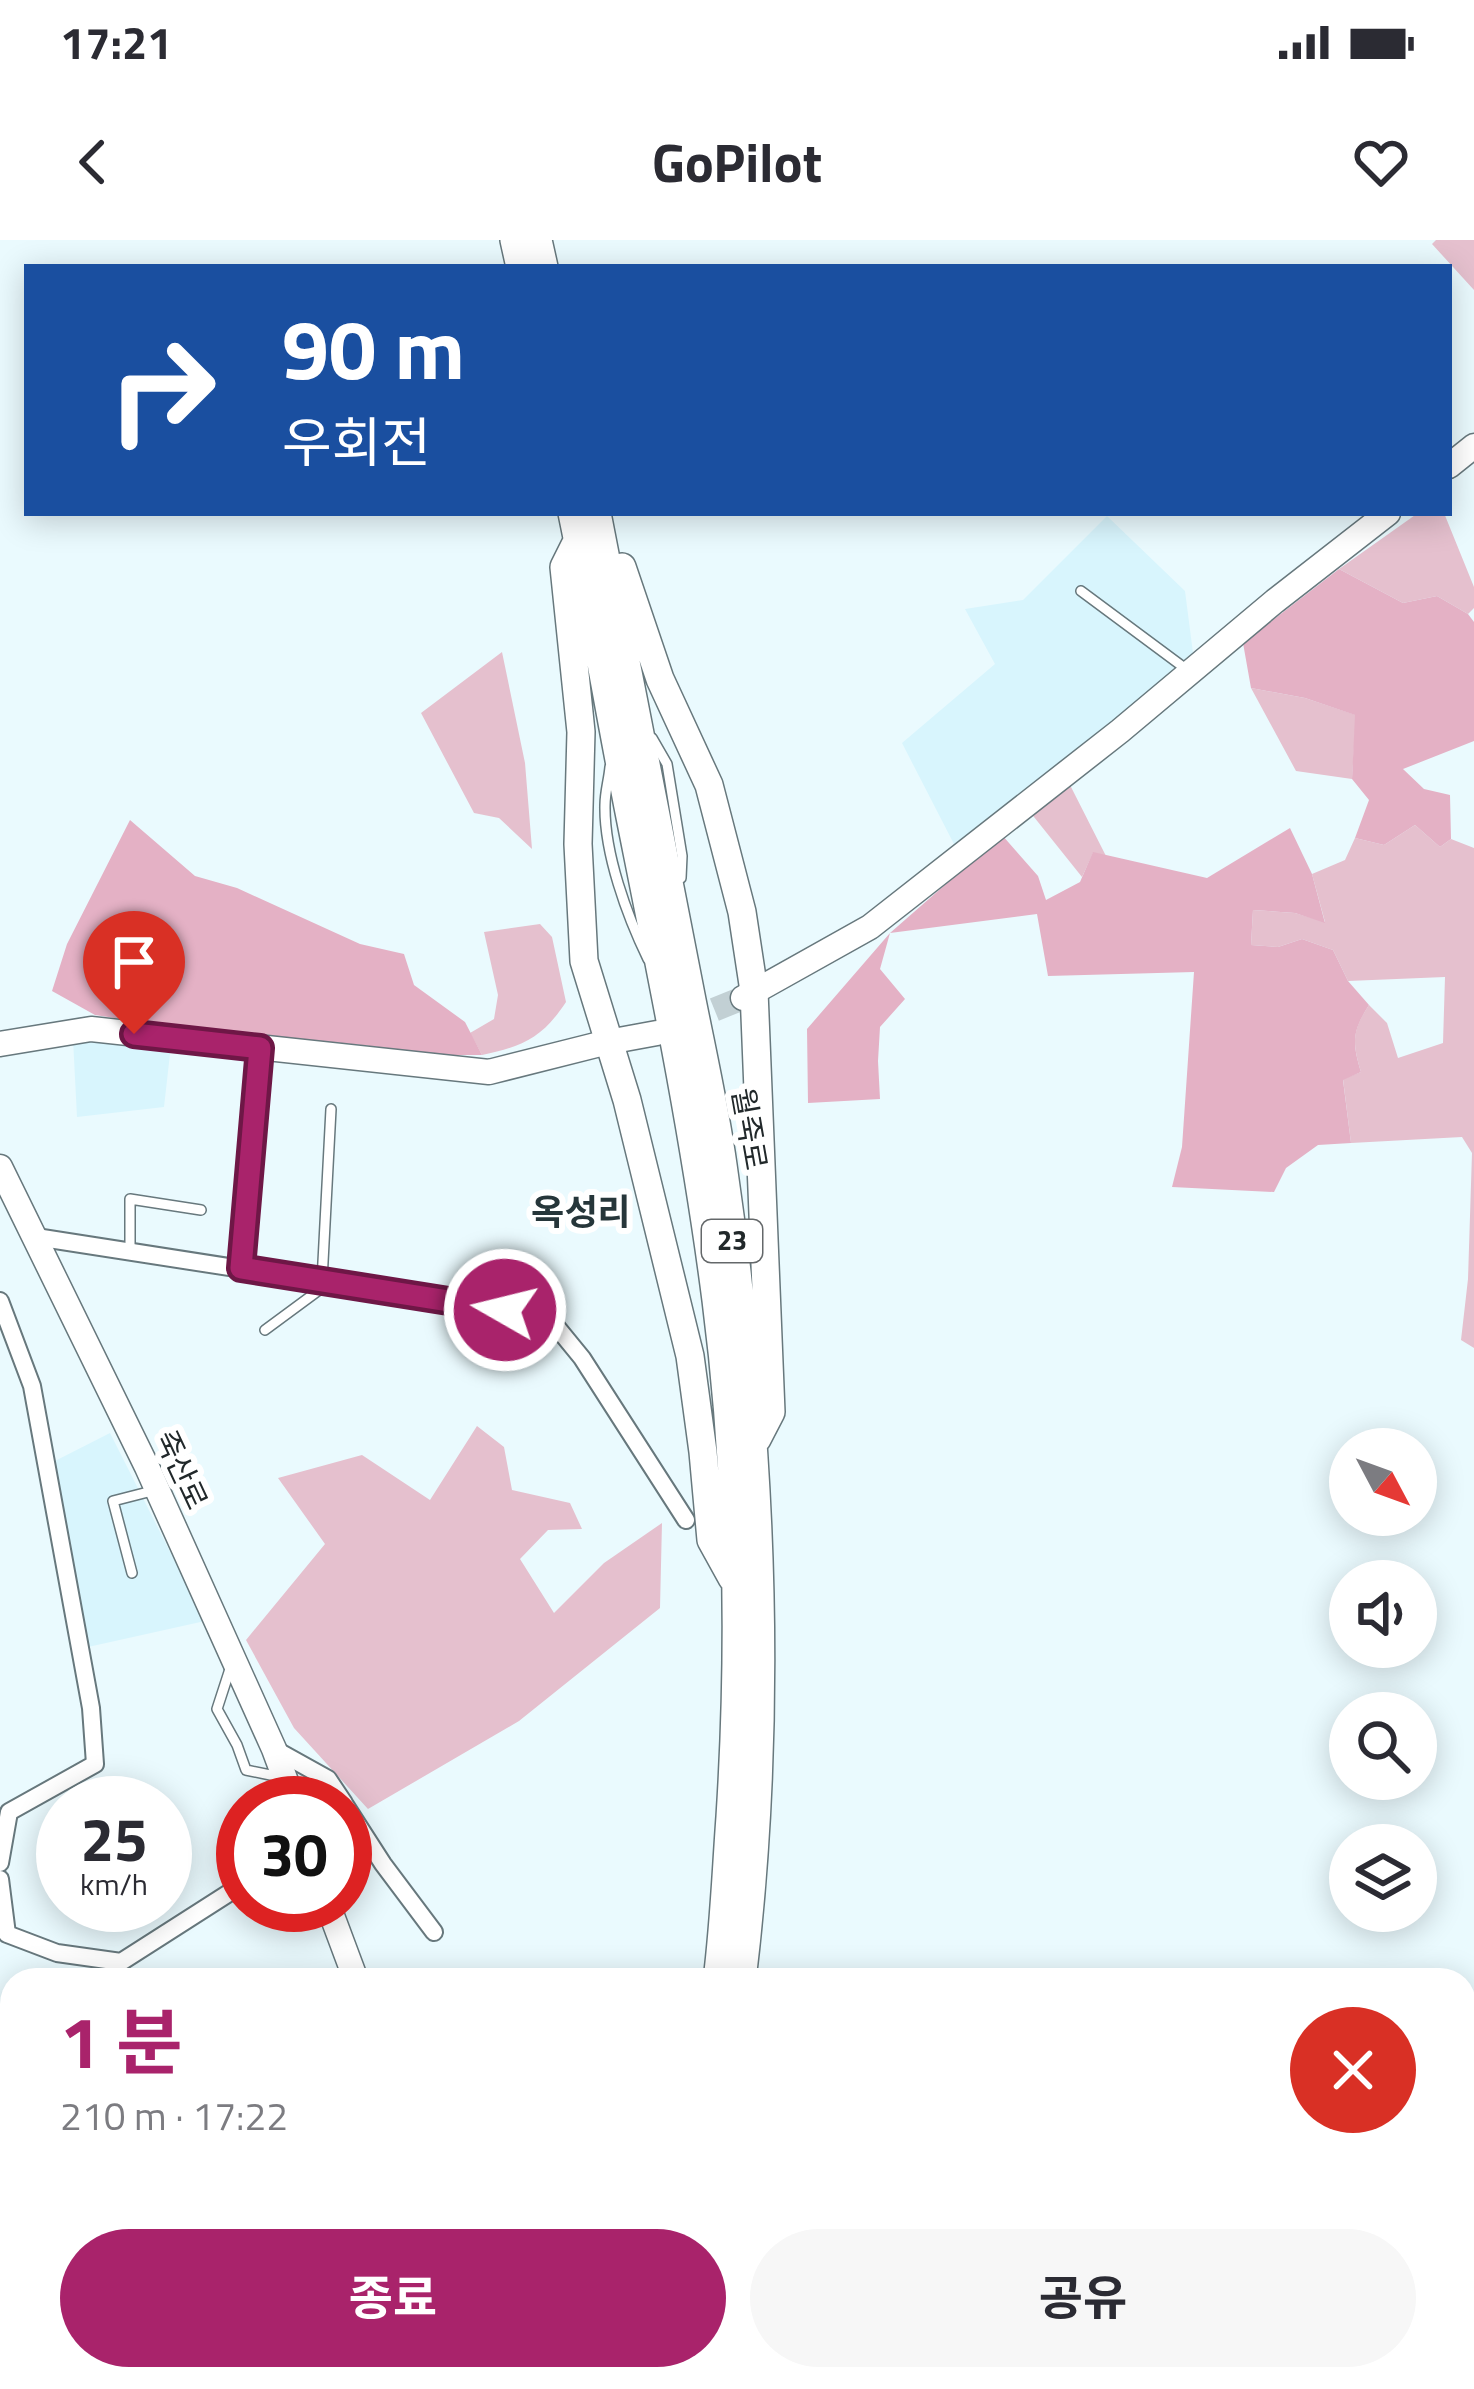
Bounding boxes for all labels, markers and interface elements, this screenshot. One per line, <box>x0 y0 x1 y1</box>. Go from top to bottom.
text: 17:21 <box>60 8 172 76</box>
text: GoPilot <box>652 121 822 203</box>
icon: back <box>60 129 126 195</box>
icon: heart <box>1348 129 1414 195</box>
text: 90 m <box>282 284 465 412</box>
icon: right <box>84 312 240 468</box>
text: 우회전 <box>282 401 431 483</box>
pin <box>83 911 185 1034</box>
icon: arrive <box>101 929 167 995</box>
street label: 월죽로 <box>720 1084 780 1174</box>
district label: 옥성리 <box>531 1184 631 1239</box>
road number: 23 <box>702 1220 762 1262</box>
position arrow <box>442 1247 568 1373</box>
street label: 죽산로 <box>144 1422 220 1517</box>
north arrow <box>1329 1428 1437 1536</box>
map controls <box>1329 1428 1437 1932</box>
button: sound <box>1329 1560 1437 1668</box>
button: search <box>1329 1692 1437 1800</box>
speed limit sign: 30 <box>216 1776 372 1932</box>
text: 25 <box>80 1793 148 1884</box>
button: layers <box>1329 1824 1437 1932</box>
text: km/h <box>80 1861 148 1907</box>
text: 1 분 <box>60 1986 182 2096</box>
button: close <box>1290 2007 1416 2133</box>
text: 210 m · 17:22 <box>60 2086 288 2145</box>
button: 종료 <box>60 2229 726 2367</box>
button: 공유 <box>750 2229 1416 2367</box>

